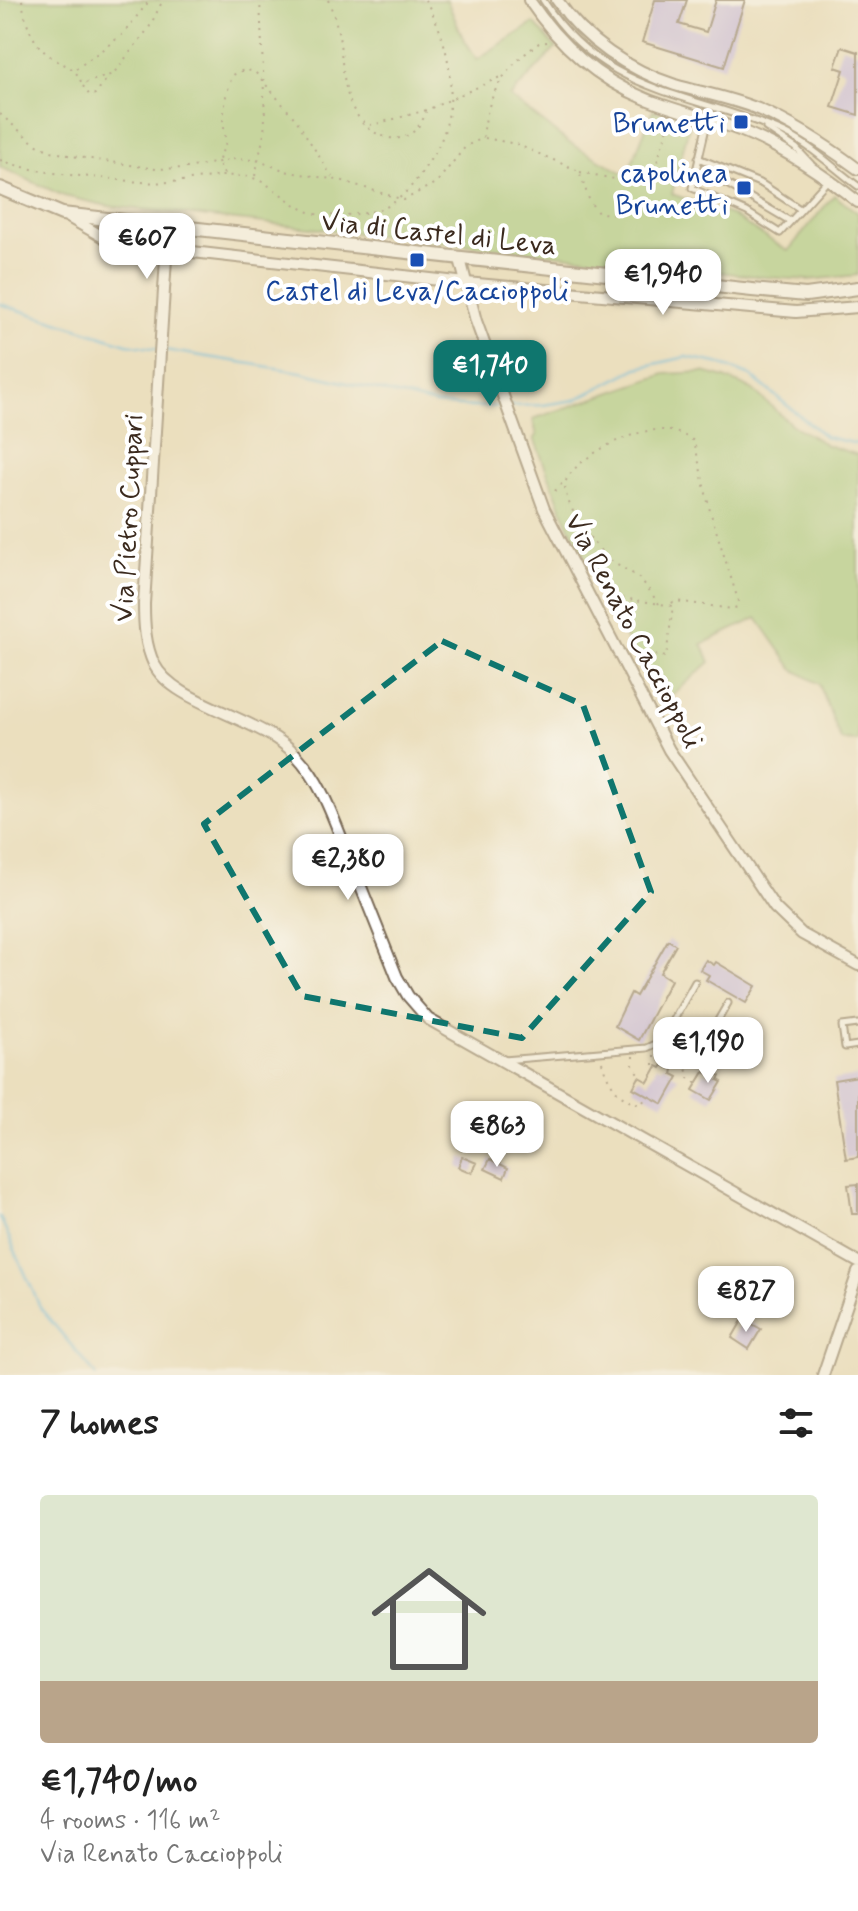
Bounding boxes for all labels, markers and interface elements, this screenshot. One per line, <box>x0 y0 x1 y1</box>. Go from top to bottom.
place label: Brunetti <box>613 106 725 143</box>
marker: Brunetti <box>732 113 750 131</box>
place label: capolinea Brunetti <box>616 156 728 225</box>
marker: capolinea Brunetti <box>735 179 753 197</box>
street label: Via di Castel di Leva <box>319 204 558 265</box>
pin: €607 <box>100 213 194 281</box>
text: €607 <box>117 222 177 256</box>
pin: €1,940 <box>598 249 728 317</box>
marker: Castel di Leva/Caccioppoli <box>408 251 426 269</box>
text: €1,940 <box>623 258 703 292</box>
place label: Castel di Leva/Caccioppoli <box>265 274 569 311</box>
pin: €1,740 <box>425 340 555 408</box>
text: €1,740 <box>451 349 529 383</box>
street label: Via Pietro Cuppari <box>106 413 153 623</box>
street label: Via Renato Caccioppoli <box>555 507 711 755</box>
pin: €2,380 <box>283 834 413 902</box>
text: €2,380 <box>310 843 386 877</box>
pin: €1,190 <box>643 1017 773 1085</box>
text: €1,190 <box>671 1026 745 1060</box>
pin: €863 <box>450 1101 544 1169</box>
text: €863 <box>469 1110 525 1144</box>
pin: €827 <box>699 1266 793 1334</box>
text: €827 <box>716 1275 776 1309</box>
text: 7 homes <box>40 1401 159 1446</box>
icon: filters <box>774 1401 818 1445</box>
icon: home <box>357 1547 501 1691</box>
text: €1,740/mo <box>40 1759 197 1804</box>
text: 4 rooms · 116 m² <box>40 1804 221 1838</box>
text: Via Renato Caccioppoli <box>40 1838 283 1872</box>

